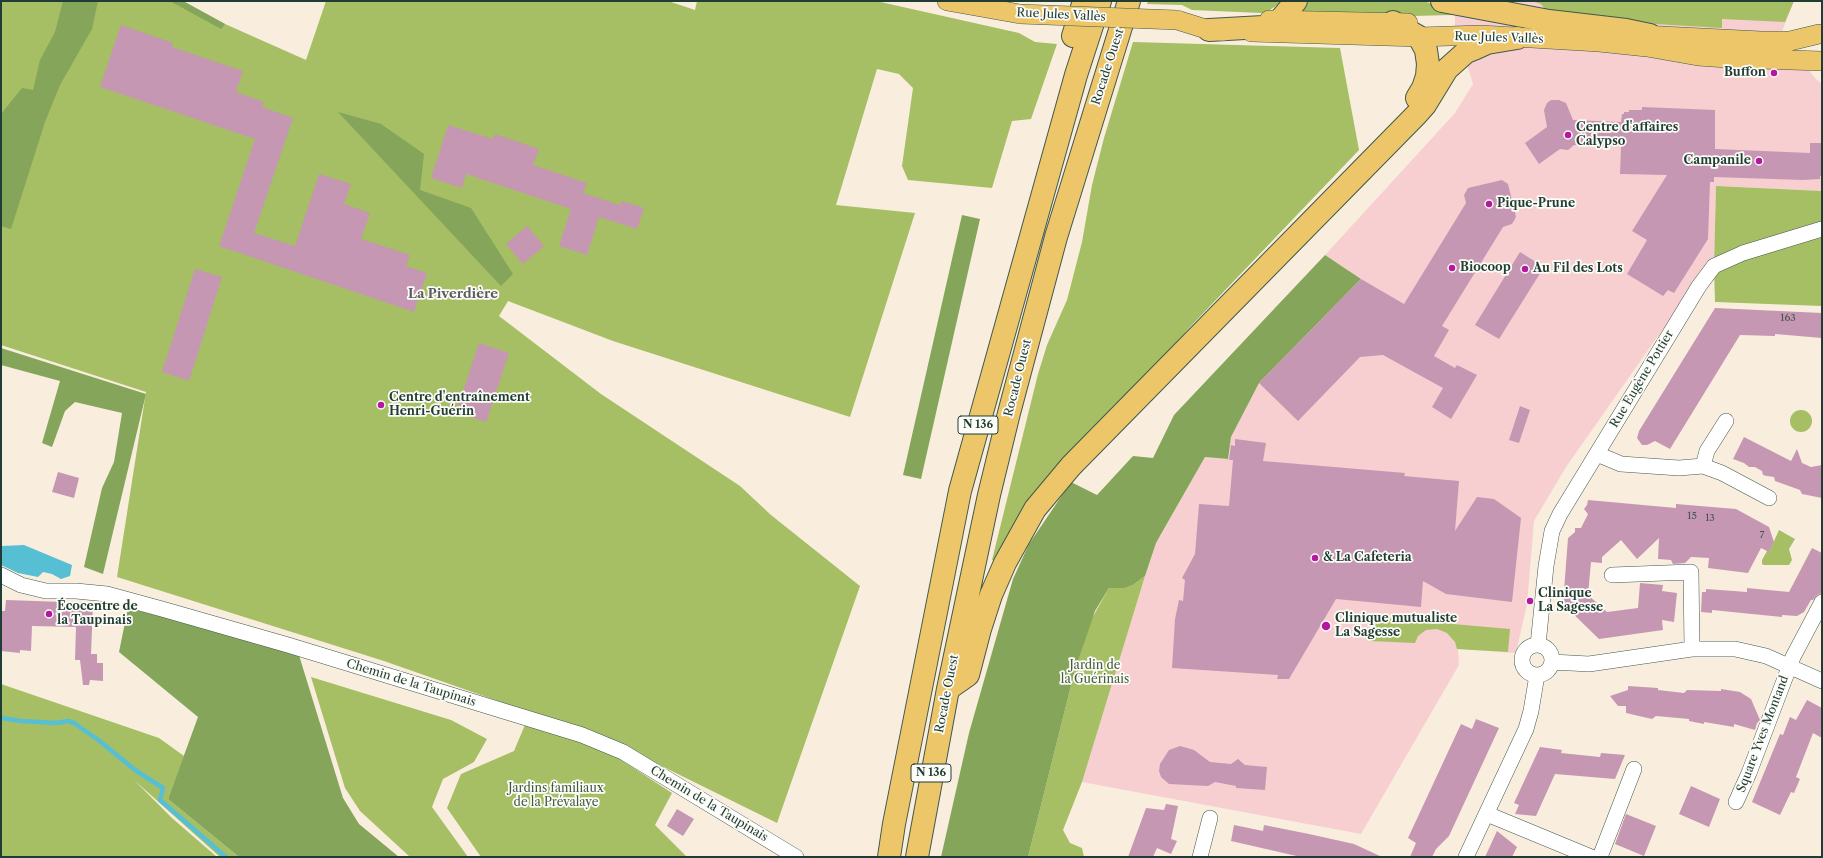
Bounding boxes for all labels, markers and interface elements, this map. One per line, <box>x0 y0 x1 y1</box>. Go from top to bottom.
street label: Rue Jules Vallès <box>1016 5 1106 25</box>
street label: Rocade Ouest <box>1089 27 1127 107</box>
street label: Rue Jules Vallès <box>1454 29 1544 47</box>
place label: Buffon <box>1724 66 1766 80</box>
marker: Buffon <box>1769 68 1779 78</box>
place label: Centre d'affaires Calypso <box>1576 121 1678 149</box>
marker: Centre d'affaires Calypso <box>1563 130 1573 140</box>
place label: Campanile <box>1684 154 1751 168</box>
marker: Campanile <box>1754 156 1764 166</box>
place label: Pique-Prune <box>1497 197 1575 211</box>
marker: Pique-Prune <box>1484 199 1494 209</box>
place label: Biocoop <box>1460 261 1511 275</box>
place label: Au Fil des Lots <box>1533 262 1623 276</box>
marker: Biocoop <box>1447 263 1457 273</box>
marker: Au Fil des Lots <box>1520 264 1530 274</box>
district label: La Piverdière <box>408 286 498 302</box>
house number: 163 <box>1780 312 1796 324</box>
street label: Rue Eugène Pottier <box>1607 328 1677 430</box>
street label: Rocade Ouest <box>1001 338 1035 418</box>
place label: Centre d'entraînement Henri-Guérin <box>389 391 530 419</box>
marker: Centre d'entraînement Henri-Guérin <box>376 400 386 410</box>
road number: N 136 <box>958 416 998 434</box>
house number: 15 <box>1687 510 1697 522</box>
house number: 13 <box>1705 512 1715 524</box>
house number: 7 <box>1760 529 1764 541</box>
place label: & La Cafeteria <box>1323 551 1412 565</box>
marker: & La Cafeteria <box>1310 553 1320 563</box>
place label: Clinique La Sagesse <box>1538 587 1603 615</box>
marker: Clinique La Sagesse <box>1525 596 1535 606</box>
place label: Écocentre de la Taupinais <box>57 600 138 628</box>
marker: Écocentre de la Taupinais <box>44 609 54 619</box>
place label: Clinique mutualiste La Sagesse <box>1335 612 1457 640</box>
marker: Clinique mutualiste La Sagesse <box>1320 620 1332 632</box>
street label: Rocade Ouest <box>932 654 962 734</box>
street label: Chemin de la Taupinais <box>344 656 478 710</box>
park label: Jardin de la Guérinais <box>1061 659 1129 687</box>
street label: Square Yves Montand <box>1734 674 1792 794</box>
street label: Chemin de la Taupinais <box>648 763 770 845</box>
road number: N 136 <box>911 764 951 782</box>
park label: Jardins familiaux de la Prévalaye <box>508 782 604 810</box>

